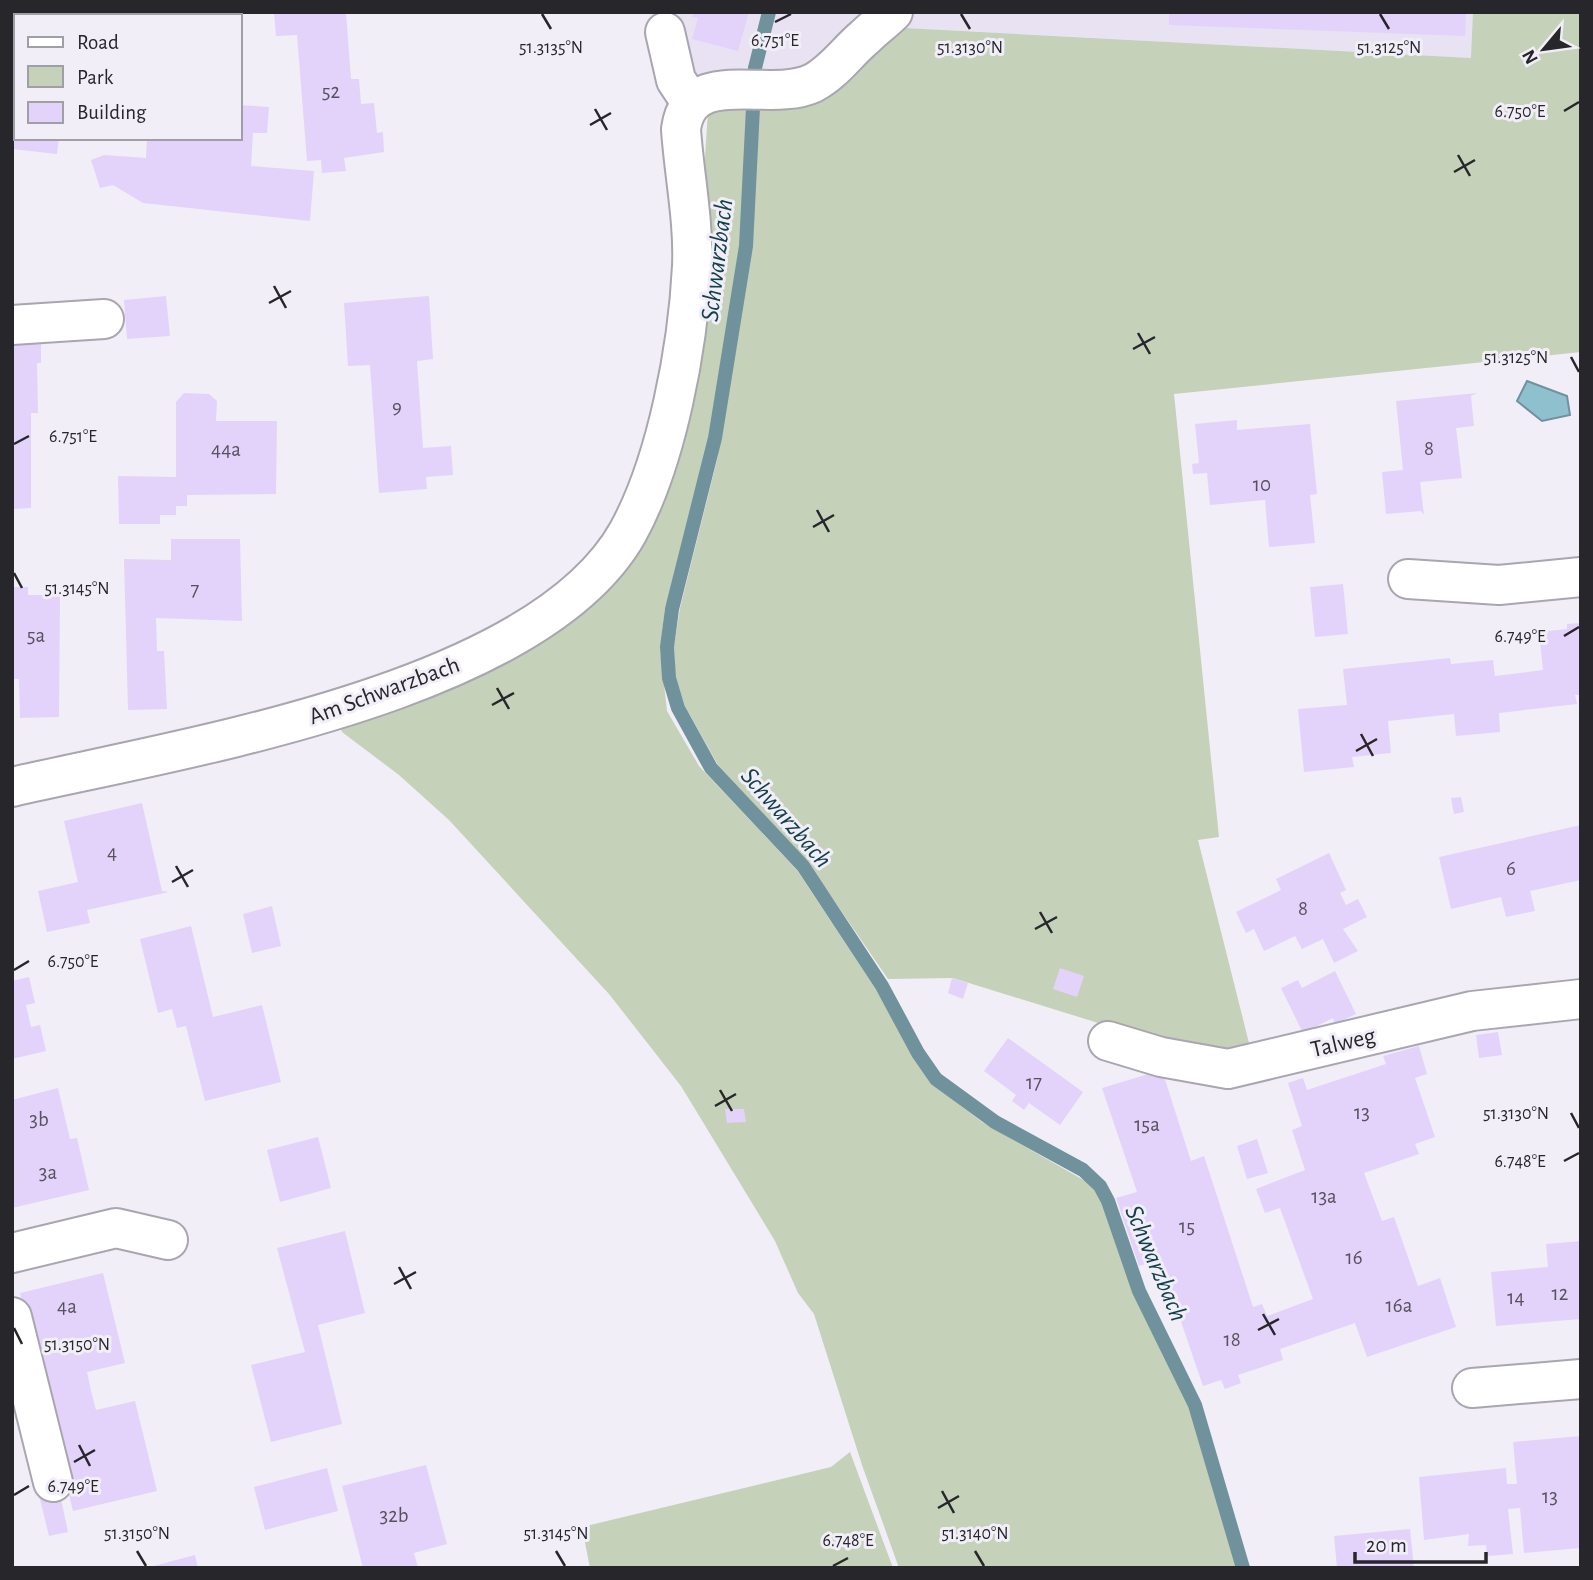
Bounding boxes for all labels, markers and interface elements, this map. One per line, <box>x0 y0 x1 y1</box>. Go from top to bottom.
legend <box>14 14 242 140</box>
north arrow <box>1509 14 1579 84</box>
text: Road <box>77 32 119 53</box>
text: 6.751°E <box>751 32 799 50</box>
text: 51.3135°N <box>519 39 583 57</box>
text: 51.3130°N <box>937 39 1003 57</box>
text: 51.3125°N <box>1357 39 1421 57</box>
text: N <box>1519 46 1542 67</box>
text: Park <box>77 67 114 88</box>
house number: 52 <box>322 81 340 102</box>
text: Building <box>77 102 147 123</box>
text: 6.750°E <box>1494 103 1546 121</box>
water label: Schwarzbach <box>697 197 737 323</box>
text: 51.3125°N <box>1484 349 1548 367</box>
house number: 9 <box>392 396 402 417</box>
text: 6.751°E <box>49 428 97 446</box>
house number: 8 <box>1424 438 1434 459</box>
house number: 44a <box>211 439 241 460</box>
house number: 10 <box>1253 474 1271 495</box>
house number: 7 <box>191 579 200 600</box>
text: 51.3145°N <box>44 580 110 598</box>
house number: 5a <box>27 625 46 646</box>
text: 6.749°E <box>1494 628 1546 646</box>
street label: Am Schwarzbach <box>306 653 463 729</box>
water label: Schwarzbach <box>736 763 837 873</box>
house number: 4 <box>107 842 117 863</box>
house number: 6 <box>1506 858 1516 879</box>
house number: 8 <box>1298 898 1308 919</box>
text: 6.750°E <box>47 953 99 971</box>
street label: Talweg <box>1309 1024 1378 1062</box>
house number: 17 <box>1026 1072 1042 1093</box>
house number: 13 <box>1354 1102 1370 1123</box>
text: 51.3130°N <box>1483 1105 1549 1123</box>
house number: 3b <box>29 1109 49 1130</box>
house number: 15a <box>1134 1114 1160 1135</box>
text: 6.748°E <box>1494 1153 1546 1171</box>
house number: 3a <box>39 1162 57 1183</box>
house number: 13a <box>1311 1186 1337 1207</box>
water label: Schwarzbach <box>1120 1202 1192 1325</box>
house number: 15 <box>1179 1216 1195 1237</box>
house number: 16 <box>1345 1247 1363 1268</box>
house number: 12 <box>1552 1283 1568 1304</box>
house number: 14 <box>1507 1287 1525 1308</box>
house number: 16a <box>1386 1295 1413 1316</box>
house number: 4a <box>57 1296 77 1317</box>
house number: 18 <box>1223 1329 1241 1350</box>
text: 51.3150°N <box>44 1336 110 1354</box>
text: 6.749°E <box>47 1478 99 1496</box>
house number: 13 <box>1542 1486 1558 1507</box>
house number: 32b <box>379 1505 409 1526</box>
scale bar <box>1355 1520 1486 1564</box>
text: 51.3150°N <box>104 1525 170 1543</box>
text: 51.3145°N <box>523 1525 589 1543</box>
text: 51.3140°N <box>941 1525 1009 1543</box>
text: 6.748°E <box>822 1532 874 1550</box>
text: 20 m <box>1366 1535 1407 1556</box>

